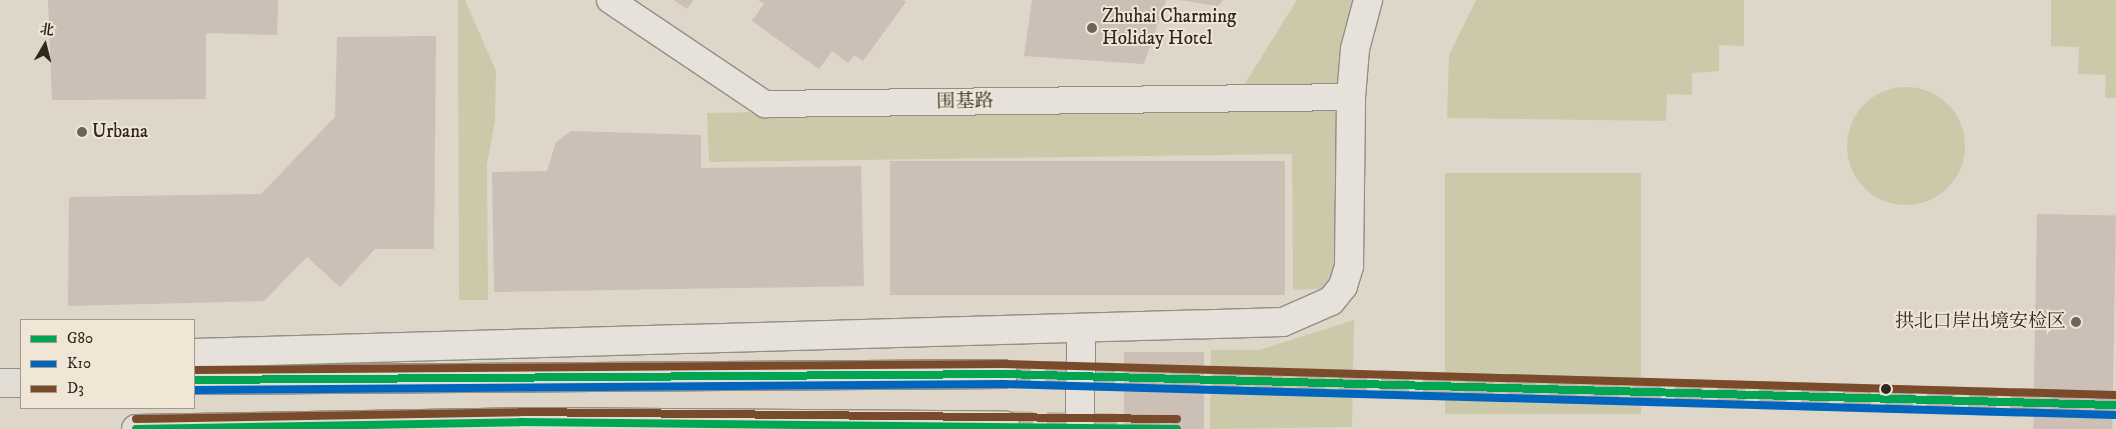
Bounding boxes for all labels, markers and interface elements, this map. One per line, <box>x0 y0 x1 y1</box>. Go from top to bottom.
place label: Zhuhai Charming Holiday Hotel <box>1102 6 1236 50</box>
north arrow <box>20 20 70 70</box>
text: 北 <box>39 20 55 40</box>
marker: Zhuhai Charming Holiday Hotel <box>1086 22 1098 34</box>
street label: 围基路 <box>936 90 994 114</box>
place label: Urbana <box>92 121 148 143</box>
marker: Urbana <box>76 126 88 138</box>
place label: 拱北口岸出境安检区 <box>1895 311 2066 333</box>
marker: 拱北口岸出境安检区 <box>2070 316 2082 328</box>
legend <box>20 319 195 409</box>
text: G80 <box>67 329 93 348</box>
text: K10 <box>67 354 91 373</box>
text: D3 <box>67 379 84 398</box>
unlabelled marker <box>1881 384 1891 394</box>

